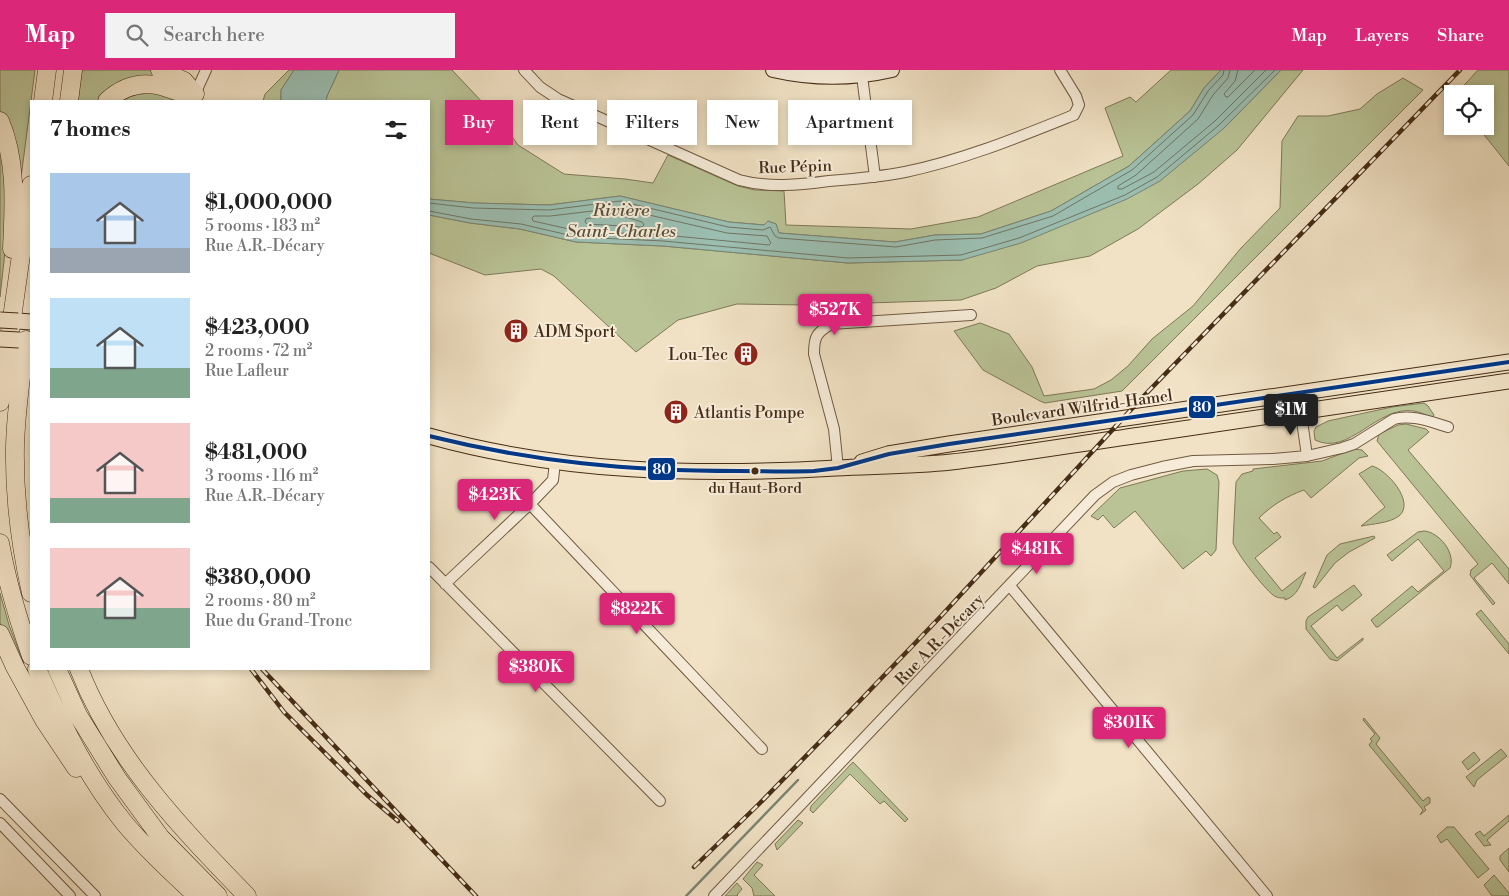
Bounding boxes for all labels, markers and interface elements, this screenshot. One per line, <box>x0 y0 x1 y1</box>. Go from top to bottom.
search box <box>105 13 455 58</box>
text: Map <box>25 20 75 50</box>
icon: search <box>123 21 151 49</box>
text: Search here <box>163 23 265 47</box>
text: Map <box>1292 24 1327 47</box>
text: Layers <box>1355 24 1409 47</box>
text: Share <box>1437 24 1484 47</box>
map controls <box>1444 85 1494 135</box>
button: locate <box>1444 85 1494 135</box>
chip: Buy <box>445 100 513 145</box>
chip: Rent <box>523 100 597 145</box>
chip: Filters <box>607 100 697 145</box>
chip: New <box>707 100 778 145</box>
chip: Apartment <box>788 100 912 145</box>
icon: filters <box>382 116 410 144</box>
text: 7 homes <box>50 117 131 143</box>
street label: Rue Pépin <box>758 156 833 178</box>
text: $1,000,000 <box>205 190 332 216</box>
icon: home <box>90 193 150 253</box>
water label: Rivière Saint-Charles <box>566 199 676 243</box>
text: 5 rooms · 183 m² <box>205 216 320 236</box>
text: Rue A.R.-Décary <box>205 236 325 256</box>
pin: $527K <box>800 294 870 336</box>
text: $527K <box>809 300 861 320</box>
text: $423,000 <box>205 315 310 341</box>
icon: home <box>90 318 150 378</box>
building icon: ADM Sport <box>503 318 529 344</box>
place label: ADM Sport <box>533 322 616 342</box>
text: 2 rooms · 72 m² <box>205 341 312 361</box>
building icon: Lou-Tec <box>733 341 759 367</box>
place label: Lou-Tec <box>668 345 728 365</box>
text: Rue Lafleur <box>205 361 289 381</box>
street label: Boulevard Wilfrid-Hamel <box>989 385 1174 431</box>
pin: $1M <box>1267 394 1315 436</box>
line badge: 80 <box>1188 395 1216 419</box>
building icon: Atlantis Pompe <box>663 399 689 425</box>
text: 80 <box>1192 399 1212 417</box>
text: $1M <box>1275 400 1307 420</box>
place label: Atlantis Pompe <box>693 403 805 423</box>
text: $481,000 <box>205 440 307 466</box>
icon: home <box>90 443 150 503</box>
line badge: 80 <box>647 457 676 481</box>
text: 80 <box>652 461 672 479</box>
text: 3 rooms · 116 m² <box>205 466 318 486</box>
marker: du Haut-Bord <box>750 466 760 476</box>
pin: $423K <box>460 478 530 521</box>
place label: du Haut-Bord <box>708 479 802 498</box>
text: $423K <box>469 485 521 505</box>
text: Rue A.R.-Décary <box>205 486 325 506</box>
pin: $481K <box>1002 532 1072 575</box>
text: $481K <box>1012 539 1062 559</box>
text: $380,000 <box>205 565 311 591</box>
icon: home <box>90 568 150 628</box>
street label: Rue A.R.-Décary <box>891 590 989 690</box>
text: 2 rooms · 80 m² <box>205 591 316 611</box>
pin: $822K <box>602 592 672 635</box>
text: $822K <box>611 599 663 619</box>
text: Rue du Grand-Tronc <box>205 611 352 631</box>
pin: $380K <box>501 650 571 693</box>
text: $380K <box>509 657 563 677</box>
pin: $301K <box>1094 706 1164 749</box>
text: $301K <box>1104 713 1154 733</box>

